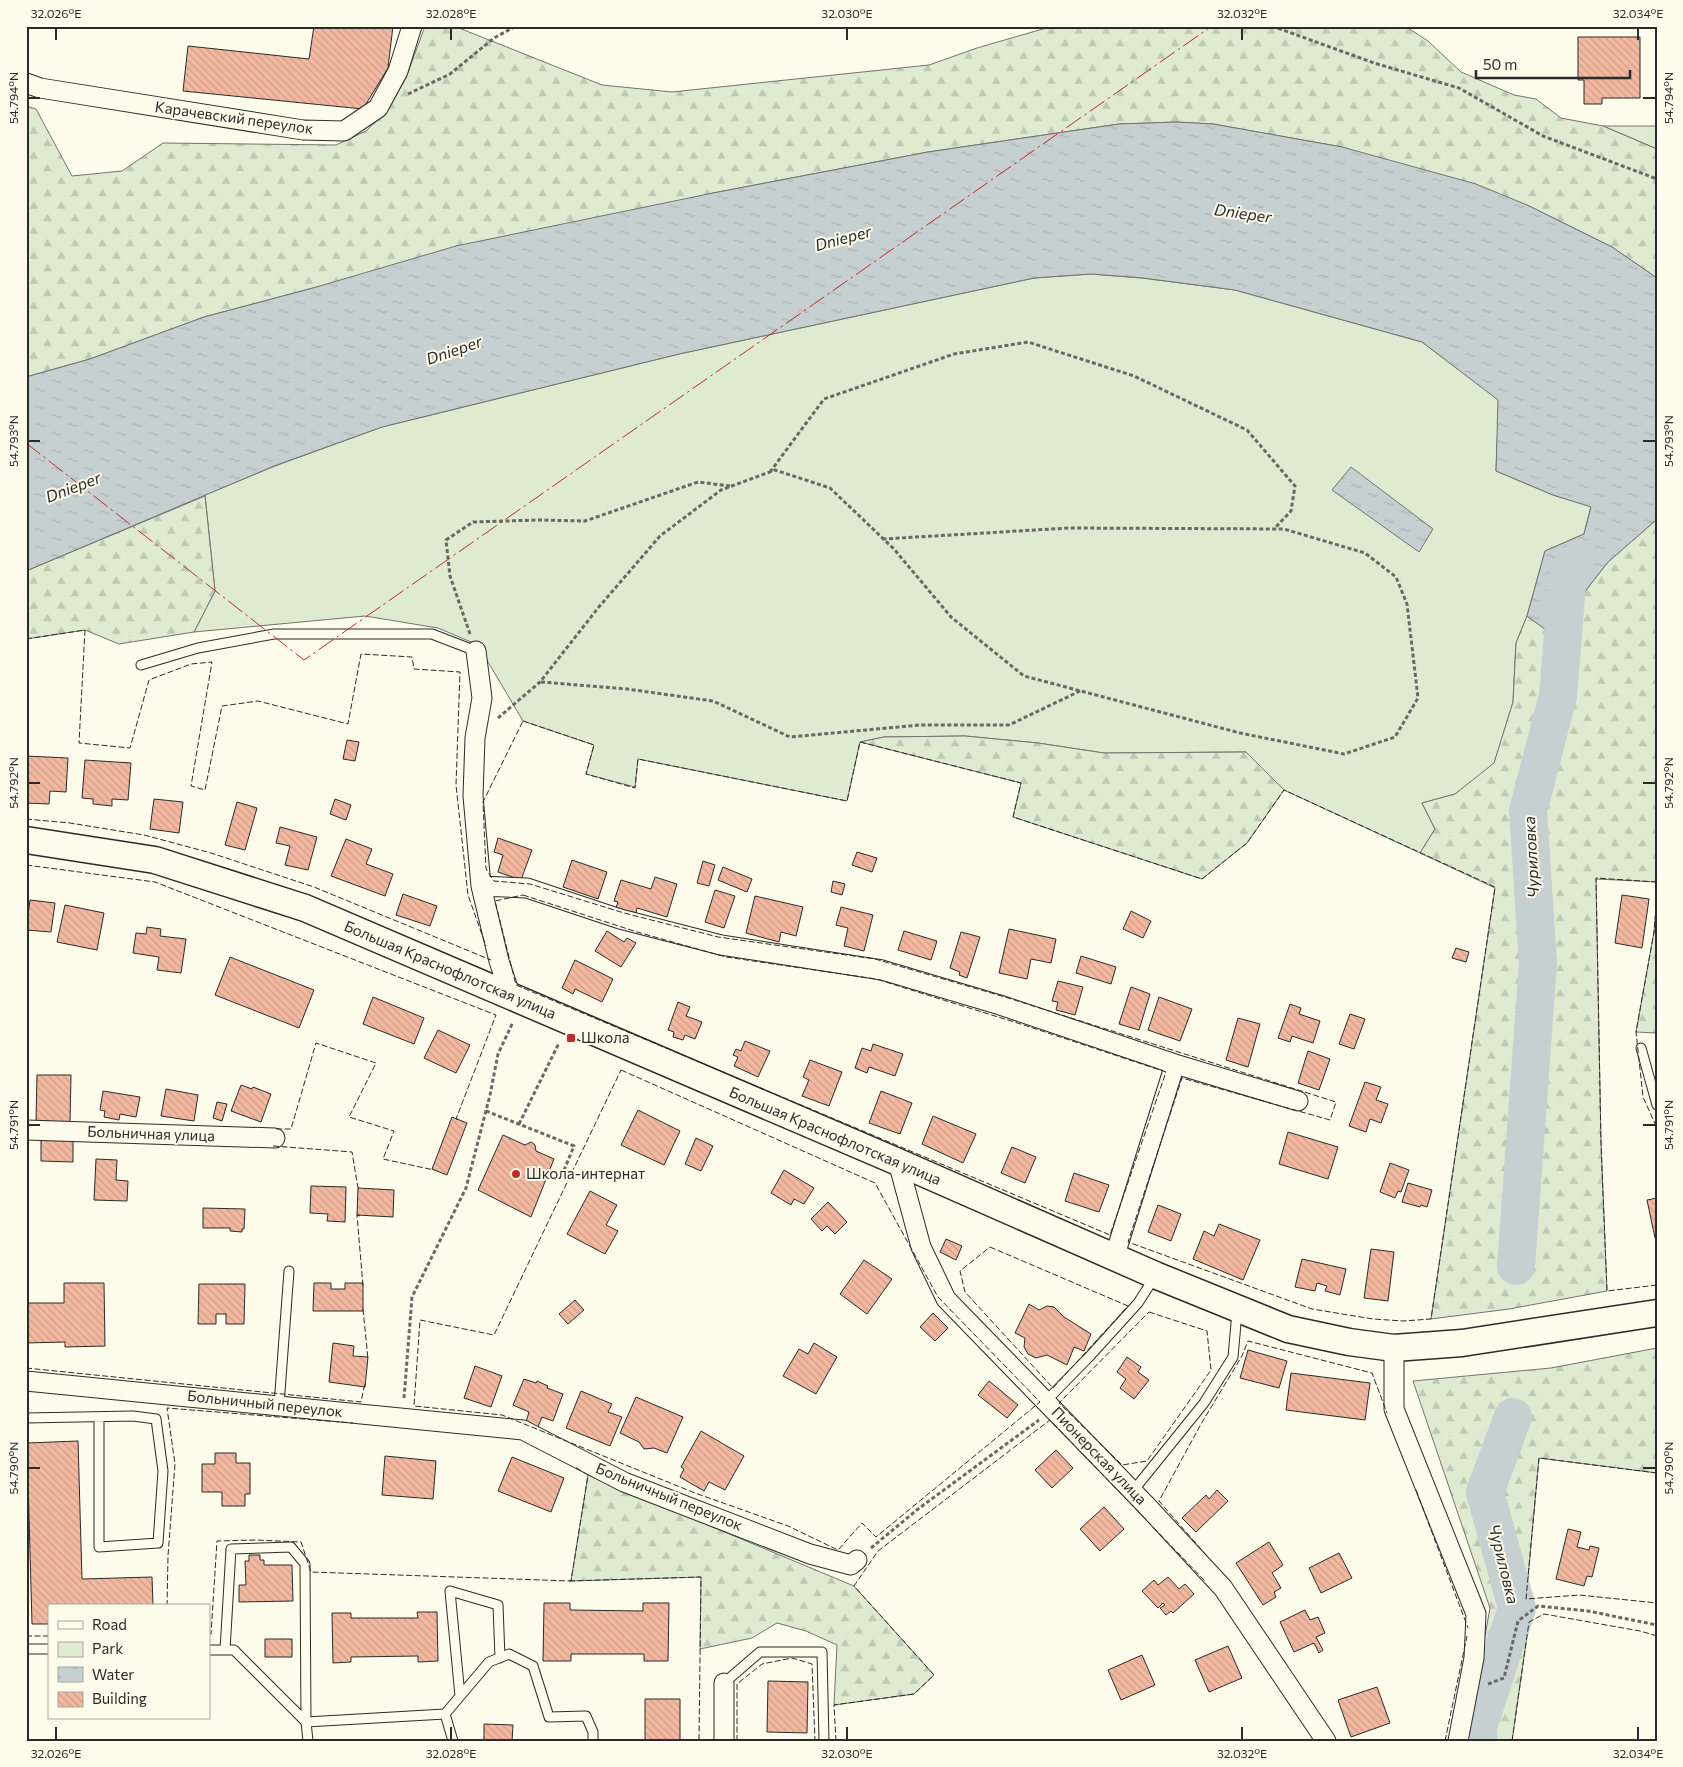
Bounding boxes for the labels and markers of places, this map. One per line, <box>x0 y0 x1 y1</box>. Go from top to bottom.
place label: Школа <box>581 1028 630 1046</box>
marker: Школа <box>565 1032 577 1044</box>
place label: Школа-интернат <box>526 1164 645 1182</box>
marker: Школа-интернат <box>510 1168 522 1180</box>

